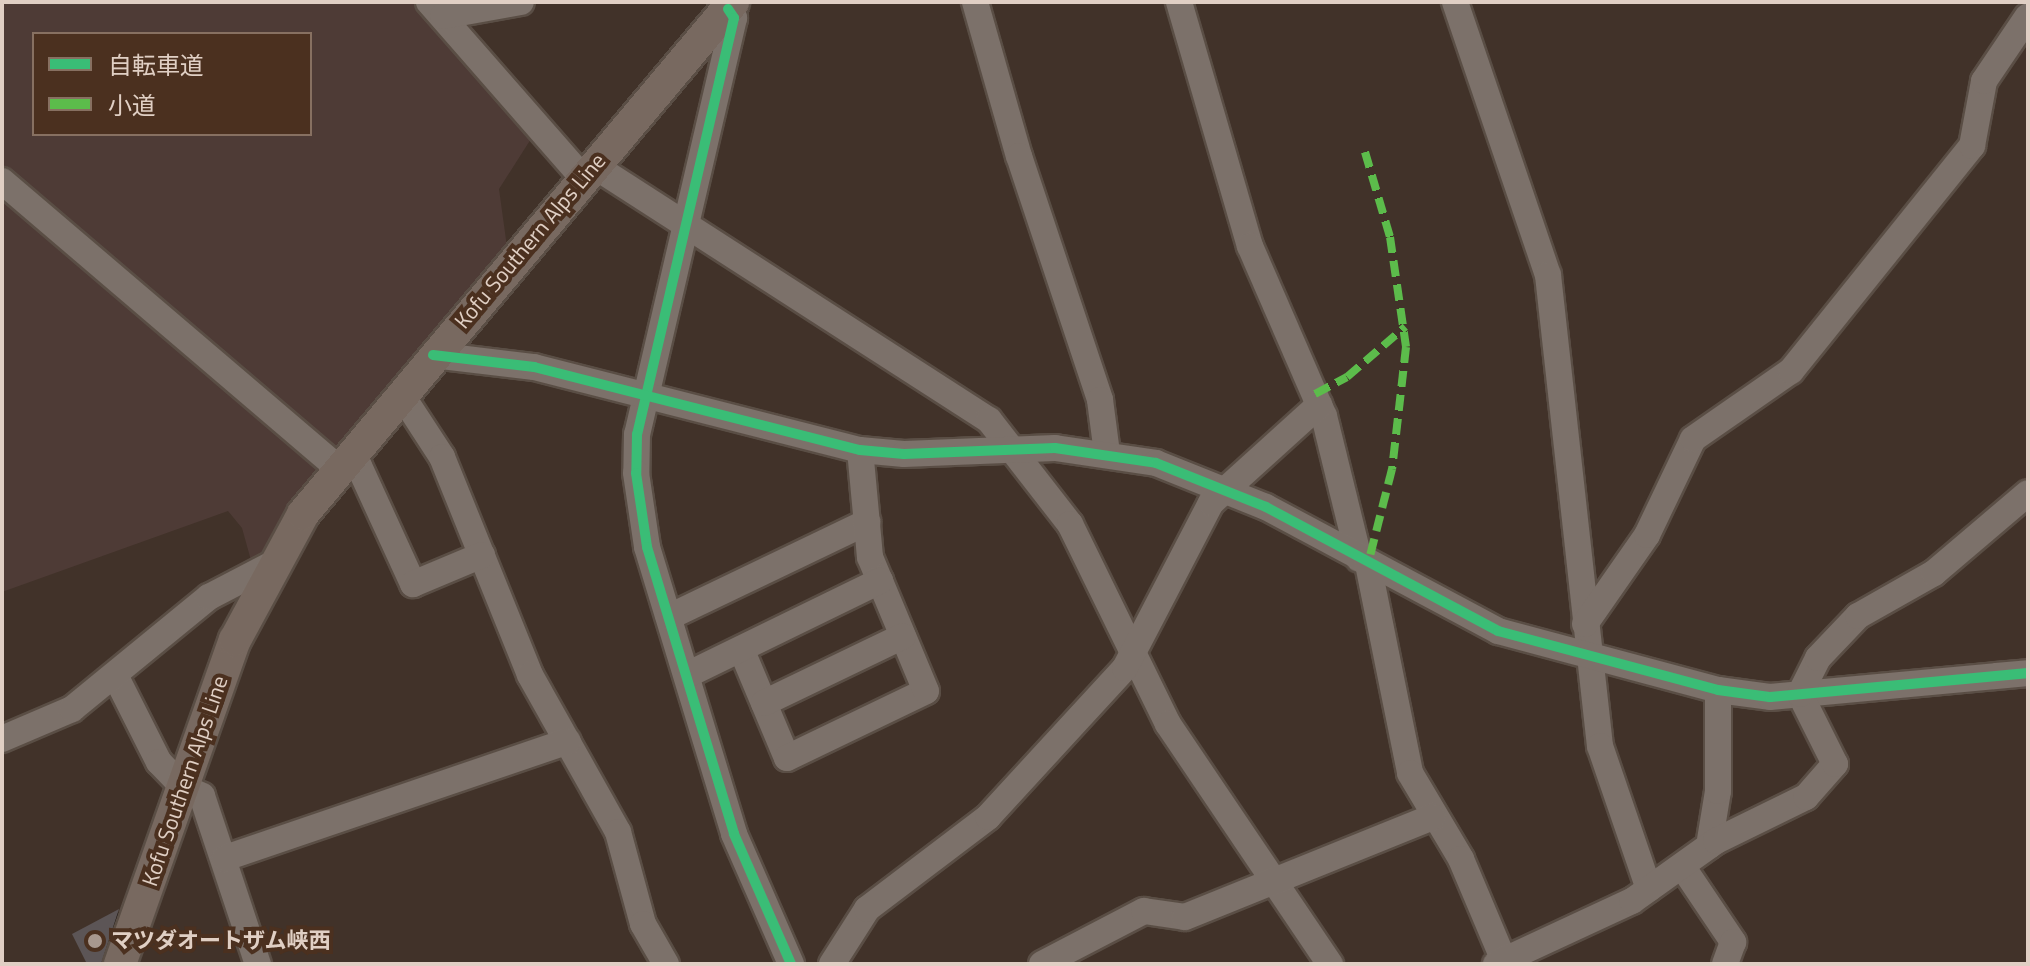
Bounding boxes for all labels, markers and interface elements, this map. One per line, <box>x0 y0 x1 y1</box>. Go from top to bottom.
legend <box>32 32 312 136</box>
text: 自転車道 <box>108 47 204 83</box>
text: 小道 <box>108 87 156 123</box>
street label: Kofu Southern Alps Line <box>449 148 611 334</box>
street label: Kofu Southern Alps Line <box>137 672 233 890</box>
place label: マツダオートザム峡西 <box>111 928 331 954</box>
marker: マツダオートザム峡西 <box>86 932 104 950</box>

